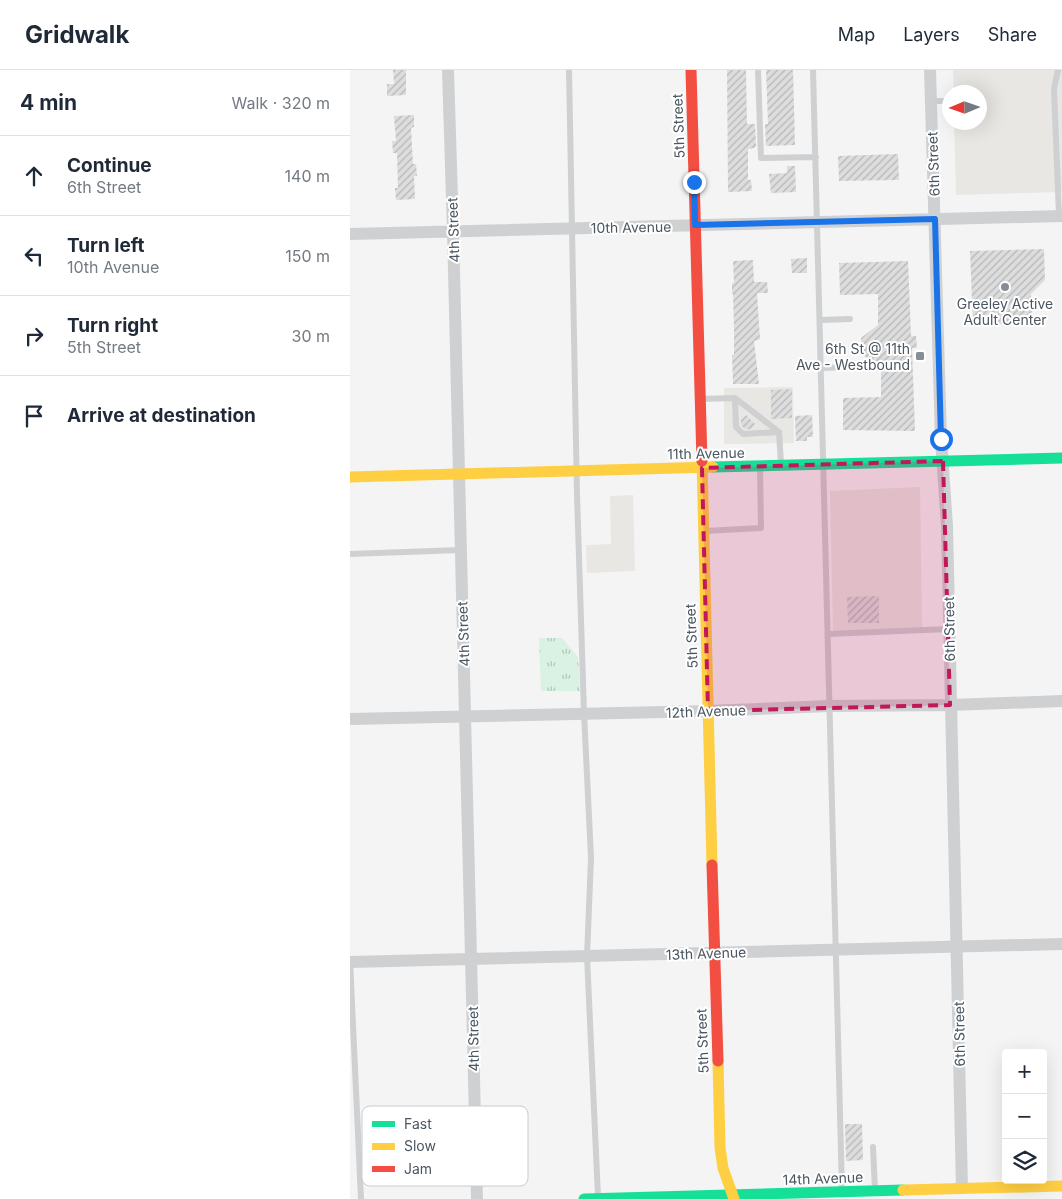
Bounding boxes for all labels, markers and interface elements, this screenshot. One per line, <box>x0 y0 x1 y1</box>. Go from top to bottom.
text: Gridwalk <box>25 20 129 49</box>
text: Map <box>838 24 875 45</box>
text: Layers <box>903 24 960 45</box>
text: Share <box>988 24 1037 45</box>
north arrow <box>942 85 987 130</box>
text: 4 min <box>20 90 77 115</box>
text: Walk · 320 m <box>232 93 330 113</box>
street label: 5th Street <box>668 93 688 159</box>
street label: 6th Street <box>923 131 943 197</box>
text: Continue <box>67 154 152 177</box>
icon: ahead <box>20 162 48 190</box>
text: 140 m <box>285 166 330 186</box>
route end <box>683 171 706 194</box>
text: 6th Street <box>67 177 141 197</box>
street label: 4th Street <box>443 197 463 263</box>
street label: 10th Avenue <box>590 218 672 236</box>
text: Turn left <box>67 234 145 257</box>
icon: left <box>20 242 48 270</box>
text: 150 m <box>285 246 330 266</box>
text: 10th Avenue <box>67 257 159 277</box>
marker: Greeley Active Adult Center <box>999 281 1011 293</box>
place label: Greeley Active Adult Center <box>957 295 1053 328</box>
text: Turn right <box>67 314 158 337</box>
icon: right <box>20 322 48 350</box>
text: 30 m <box>292 326 330 346</box>
text: 5th Street <box>67 337 141 357</box>
place label: 6th St @ 11th Ave - Westbound <box>796 340 910 373</box>
marker: 6th St @ 11th Ave - Westbound <box>914 350 926 362</box>
icon: arrive <box>20 402 48 430</box>
text: Arrive at destination <box>67 404 256 427</box>
route start <box>930 428 953 451</box>
street label: 11th Avenue <box>667 444 745 462</box>
street label: 6th Street <box>940 596 958 662</box>
street label: 4th Street <box>453 601 473 667</box>
street label: 5th Street <box>681 603 701 669</box>
street label: 12th Avenue <box>666 701 746 721</box>
street label: 13th Avenue <box>666 943 746 963</box>
street label: 6th Street <box>950 1001 968 1067</box>
street label: 4th Street <box>464 1006 482 1072</box>
street label: 5th Street <box>692 1008 712 1074</box>
map controls <box>1002 1049 1047 1184</box>
button: + <box>1002 1049 1047 1094</box>
button: − <box>1002 1094 1047 1139</box>
legend <box>362 1106 528 1186</box>
text: Fast <box>404 1115 432 1132</box>
text: Slow <box>404 1137 436 1154</box>
button: layers <box>1002 1139 1047 1184</box>
text: Jam <box>404 1160 432 1177</box>
street label: 14th Avenue <box>782 1168 864 1188</box>

